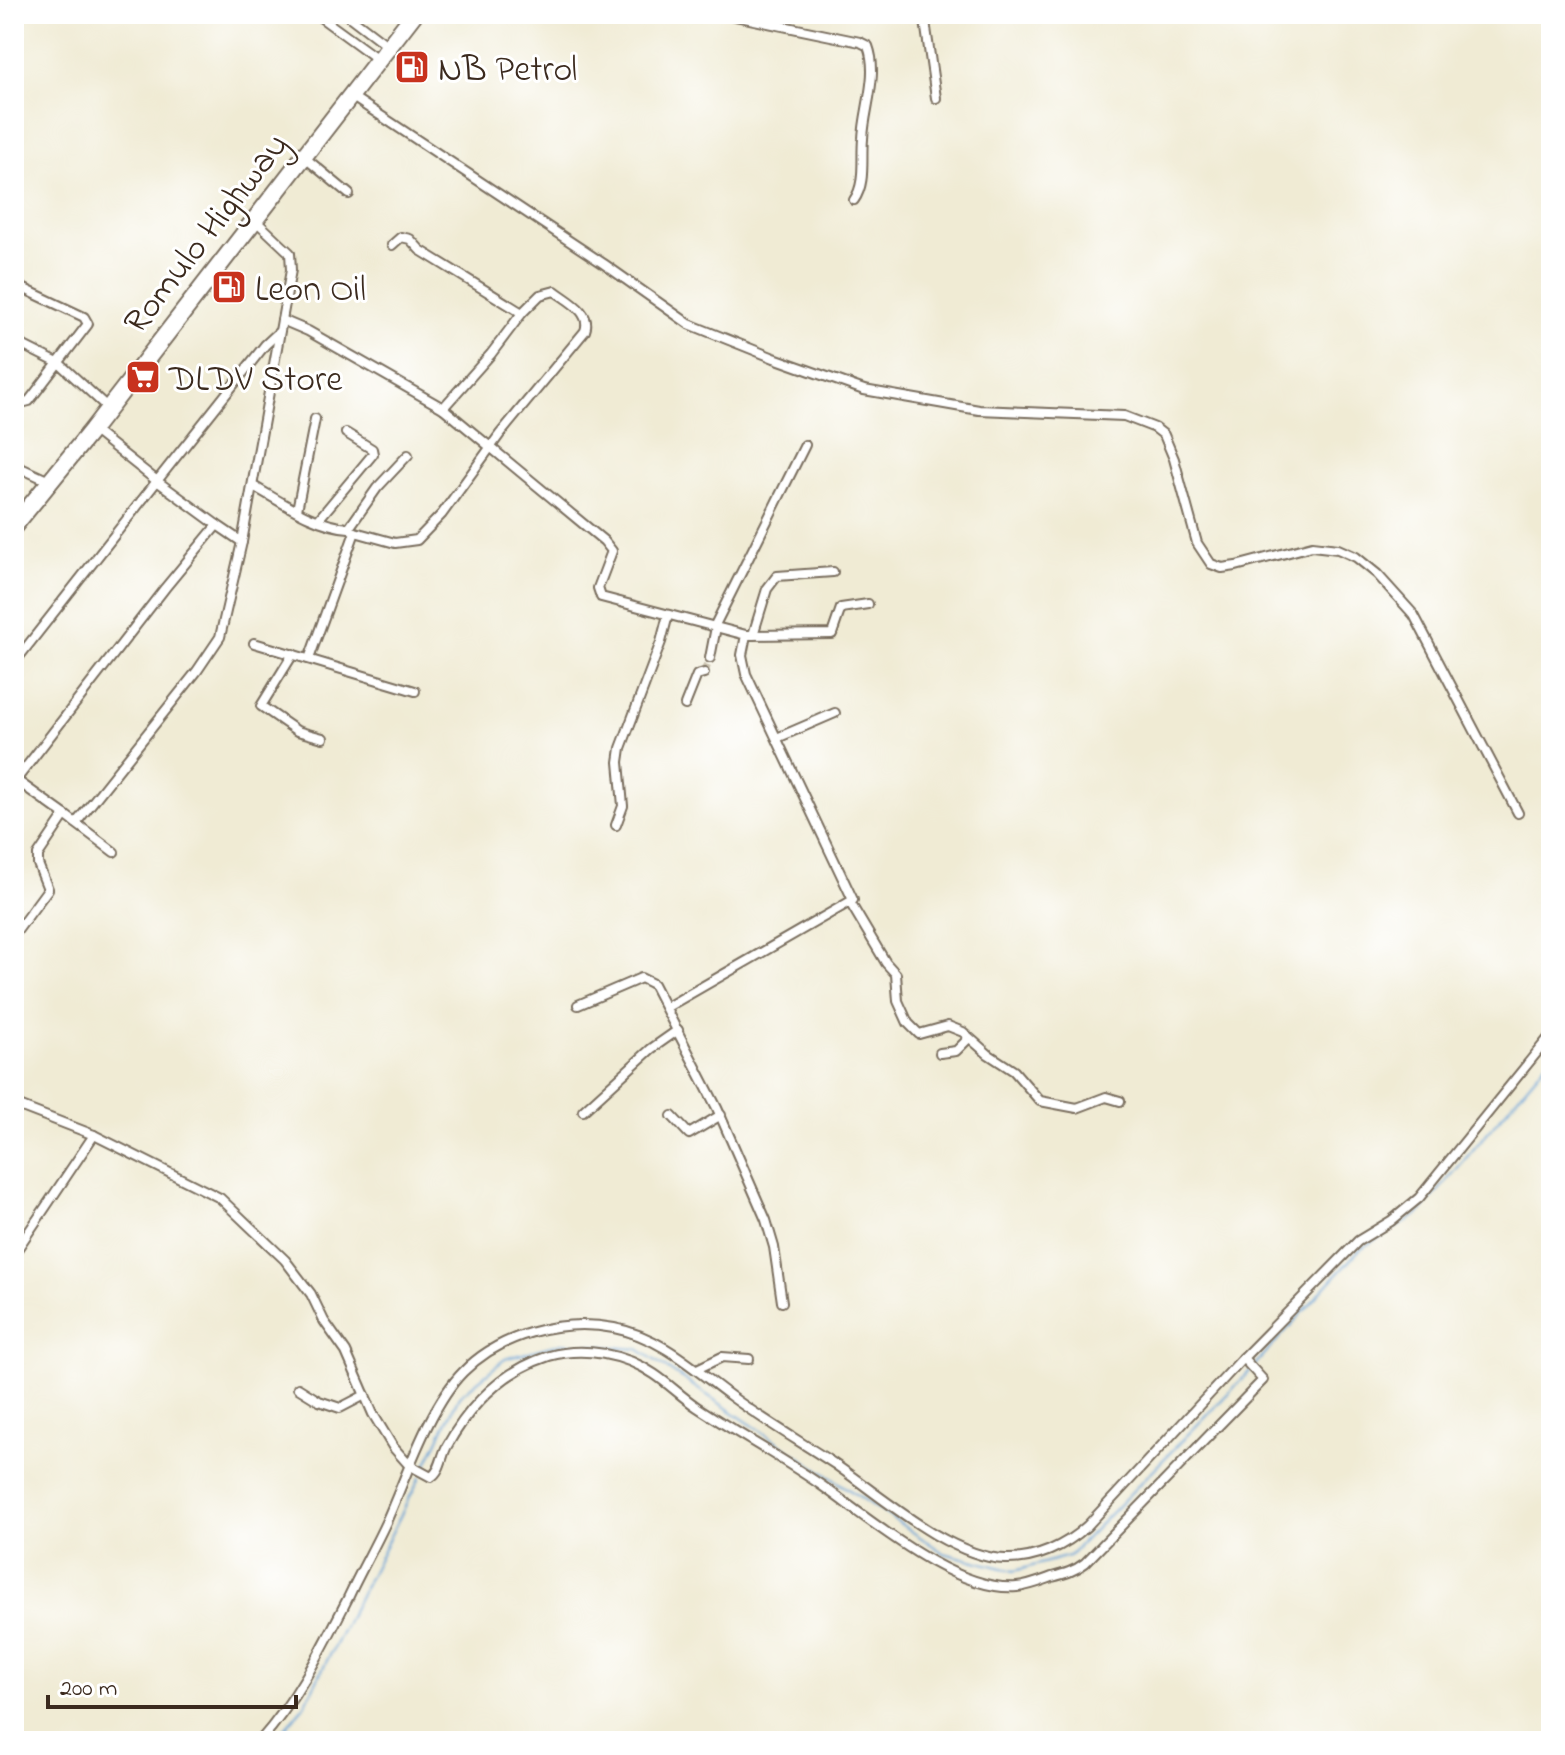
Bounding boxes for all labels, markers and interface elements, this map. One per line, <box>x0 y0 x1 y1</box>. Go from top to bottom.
place label: NB Petrol <box>438 45 577 98</box>
fuel station icon: NB Petrol <box>393 48 431 86</box>
street label: Romulo Highway <box>112 123 303 347</box>
place label: Leon Oil <box>255 265 366 318</box>
fuel station icon: Leon Oil <box>210 268 248 306</box>
place label: DLDV Store <box>168 355 343 408</box>
supermarket icon: DLDV Store <box>124 358 162 396</box>
scale bar <box>48 1659 296 1709</box>
text: 200 m <box>60 1672 117 1707</box>

